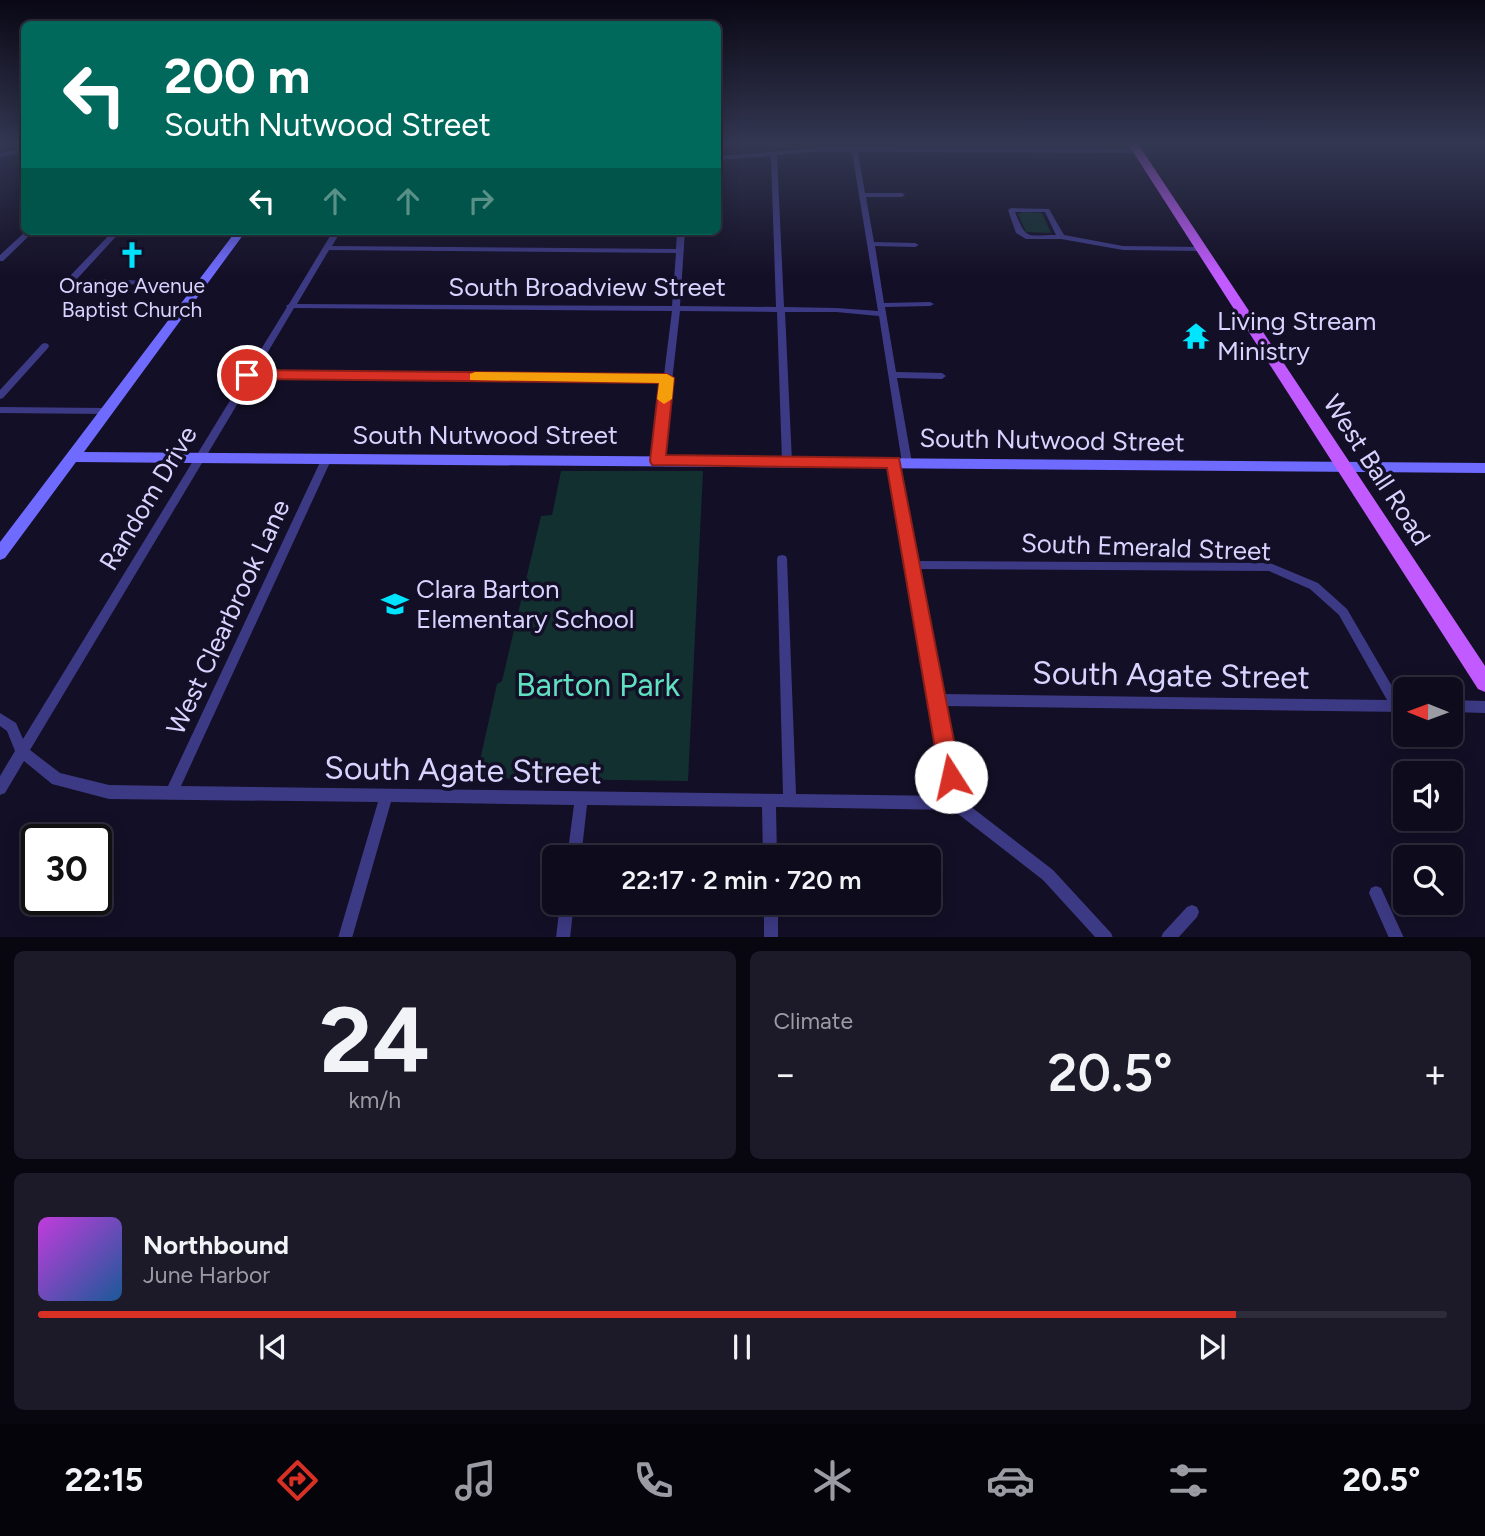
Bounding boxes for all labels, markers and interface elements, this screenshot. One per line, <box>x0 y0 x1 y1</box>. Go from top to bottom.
text: 200 m <box>164 46 310 105</box>
icon: left <box>49 49 140 140</box>
text: South Nutwood Street <box>164 106 491 144</box>
icon: left <box>243 182 281 220</box>
icon: ahead <box>316 182 354 220</box>
icon: ahead <box>389 182 427 220</box>
icon: right <box>462 182 500 220</box>
church icon: Orange Avenue Baptist Church <box>117 240 147 270</box>
street label: South Broadview Street <box>448 271 726 303</box>
place label: Orange Avenue Baptist Church <box>59 273 205 322</box>
place label: Living Stream Ministry <box>1217 305 1376 367</box>
temple icon: Living Stream Ministry <box>1181 321 1211 351</box>
pin <box>217 345 277 405</box>
icon: arrive <box>228 356 266 394</box>
street label: West Ball Road <box>1316 389 1438 551</box>
street label: South Nutwood Street <box>352 419 618 451</box>
street label: Random Drive <box>92 420 204 576</box>
street label: South Nutwood Street <box>919 422 1185 458</box>
street label: West Clearbrook Lane <box>159 494 297 740</box>
street label: South Emerald Street <box>1020 527 1272 567</box>
place label: Clara Barton Elementary School <box>416 573 634 635</box>
school or university icon: Clara Barton Elementary School <box>380 589 410 619</box>
street label: South Agate Street <box>1032 654 1310 696</box>
park label: Barton Park <box>516 666 680 704</box>
north arrow <box>1393 677 1463 747</box>
map controls <box>1393 677 1463 915</box>
position arrow <box>914 740 988 814</box>
street label: South Agate Street <box>324 749 602 791</box>
button: sound <box>1393 761 1463 831</box>
speed limit sign: 30 <box>21 824 112 915</box>
button: search <box>1393 845 1463 915</box>
text: 22:17 · 2 min · 720 m <box>622 864 861 896</box>
text: 24 <box>320 986 430 1095</box>
text: Climate <box>774 1007 853 1035</box>
text: 20.5° <box>1048 1042 1173 1104</box>
text: − <box>774 1051 797 1097</box>
text: + <box>1423 1051 1447 1097</box>
text: km/h <box>348 1086 401 1114</box>
text: Northbound <box>143 1229 289 1261</box>
text: June Harbor <box>143 1261 270 1289</box>
icon: previous <box>254 1328 292 1366</box>
icon: pause <box>723 1328 761 1366</box>
icon: next <box>1193 1328 1231 1366</box>
icon: directions <box>273 1456 322 1505</box>
icon: music <box>451 1456 500 1505</box>
icon: phone <box>629 1456 678 1505</box>
icon: climate <box>808 1456 857 1505</box>
icon: car <box>986 1456 1035 1505</box>
icon: filters <box>1164 1456 1213 1505</box>
text: 22:15 <box>65 1461 143 1499</box>
text: 20.5° <box>1342 1461 1420 1499</box>

